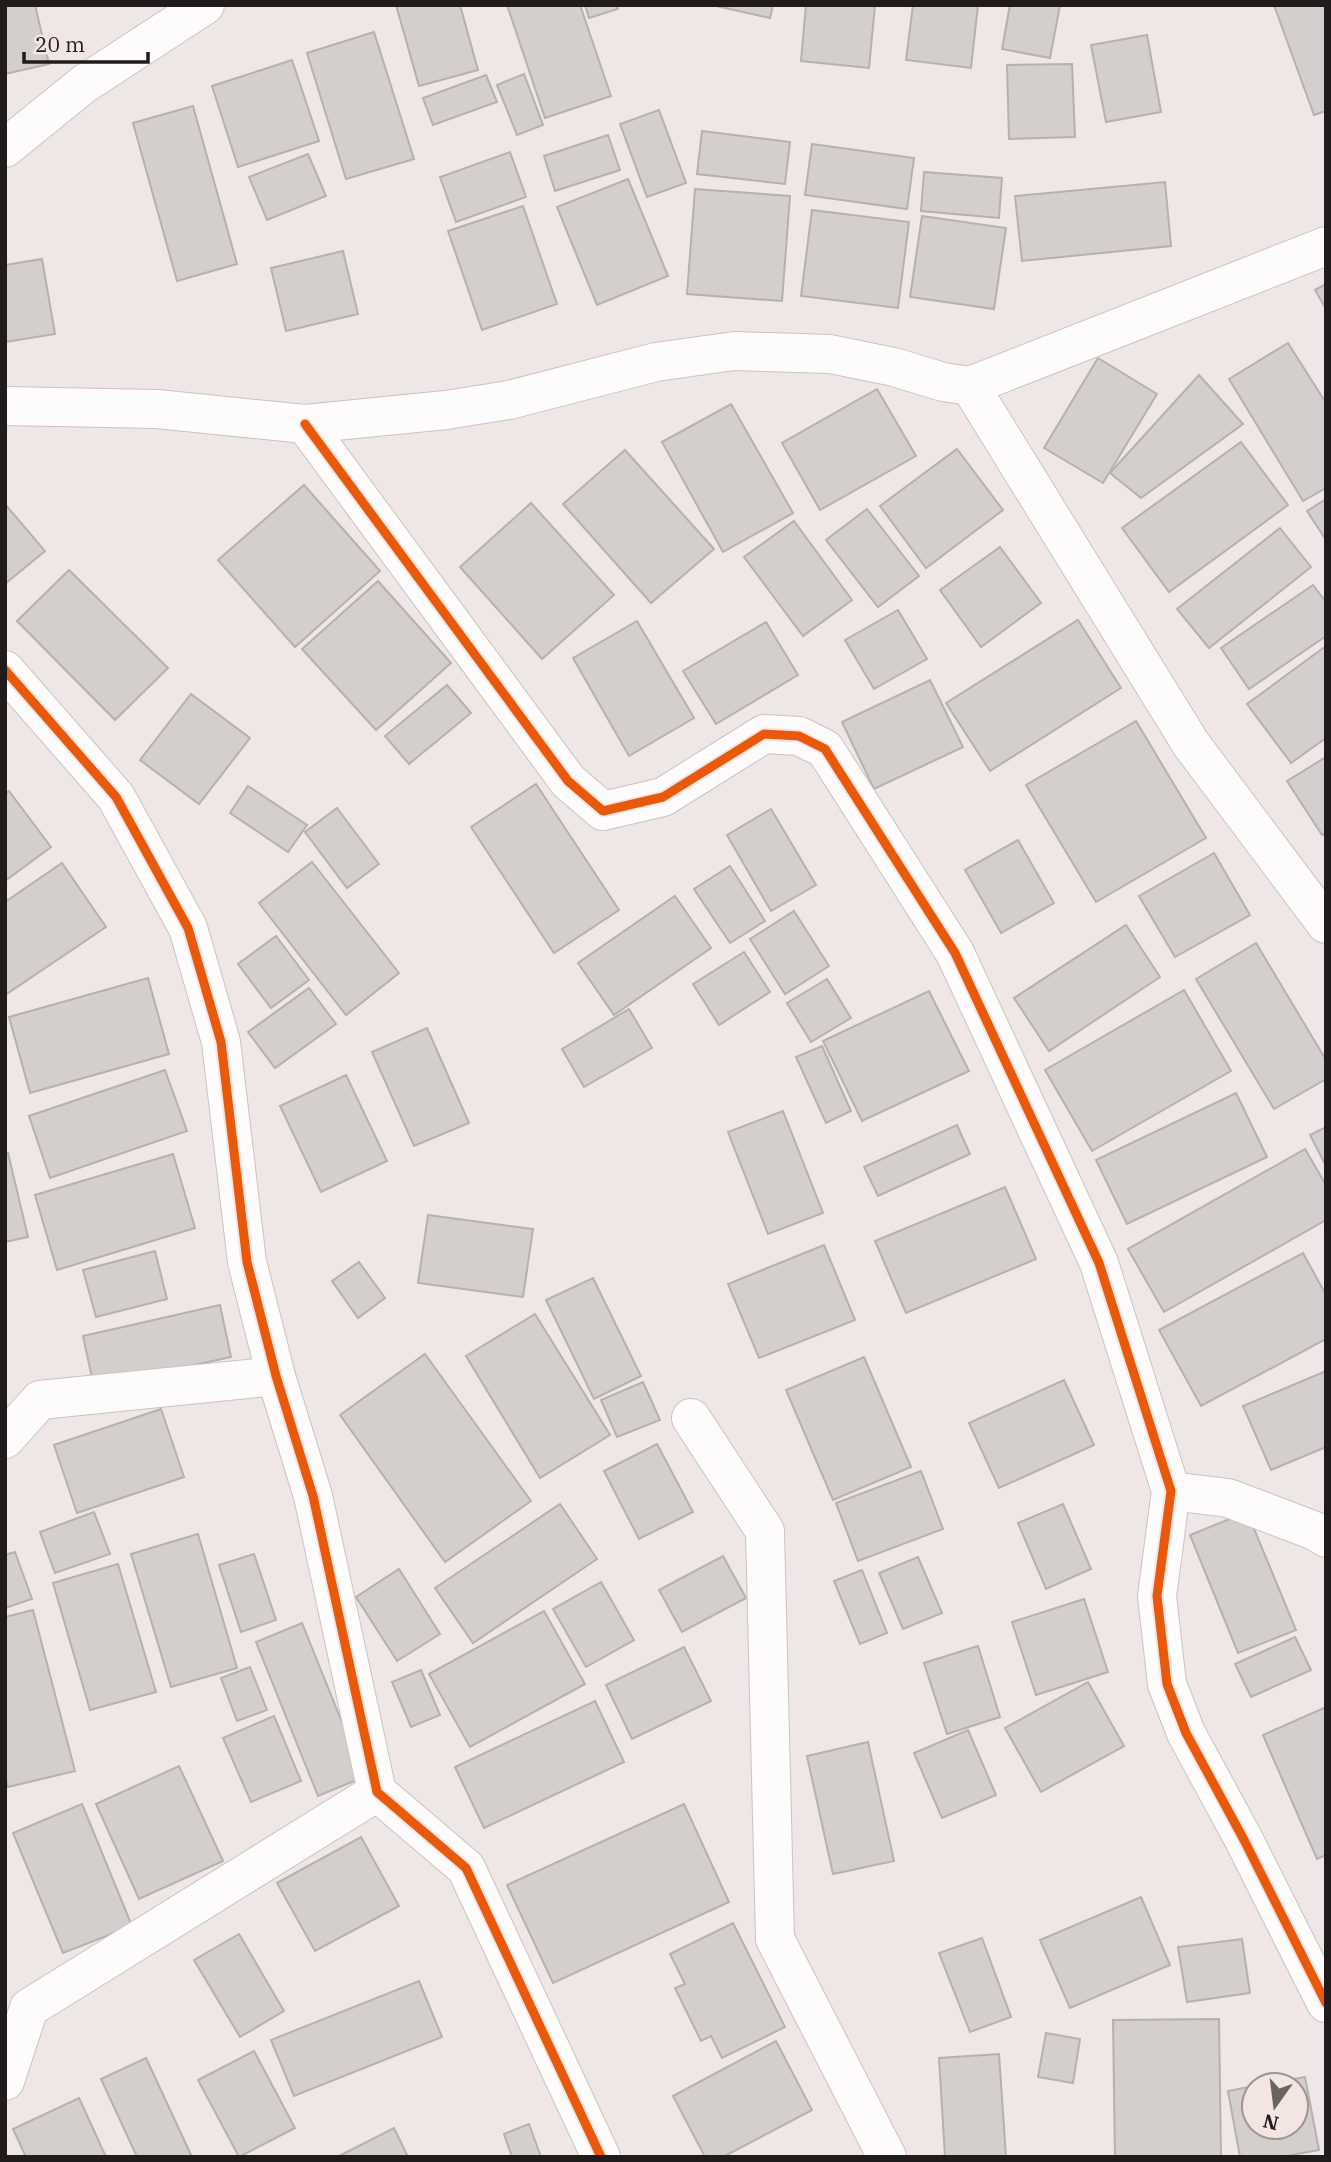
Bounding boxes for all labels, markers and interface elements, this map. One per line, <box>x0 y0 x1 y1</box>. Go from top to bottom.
scale bar <box>24 21 149 65</box>
text: 20 m <box>35 30 85 58</box>
north arrow <box>1240 2071 1310 2141</box>
text: N <box>1261 2109 1281 2136</box>

